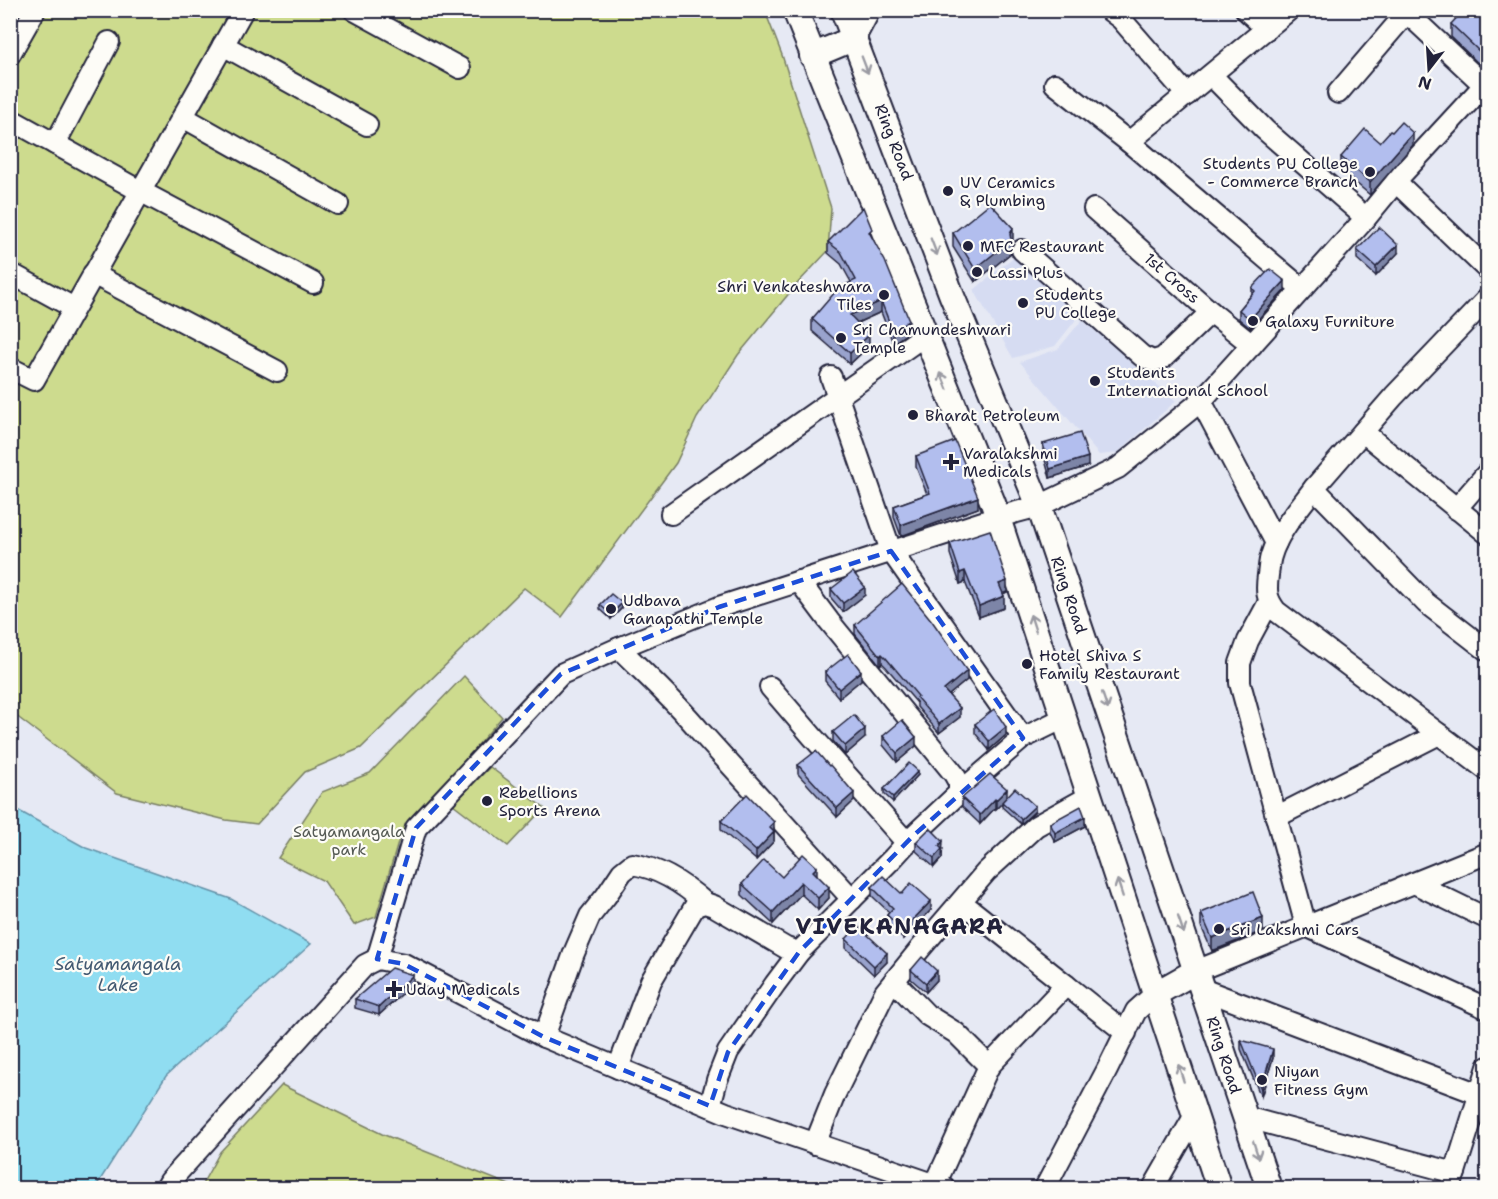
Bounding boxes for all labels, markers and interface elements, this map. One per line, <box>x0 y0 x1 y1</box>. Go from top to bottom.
north arrow <box>1399 39 1459 99</box>
one-way arrow <box>860 55 871 74</box>
text: N <box>1416 71 1434 95</box>
street label: Ring Road <box>870 101 918 183</box>
place label: Students PU College - Commerce Branch <box>1203 153 1358 192</box>
marker: Students PU College - Commerce Branch <box>1363 165 1377 179</box>
place label: UV Ceramics & Plumbing <box>960 172 1055 211</box>
marker: UV Ceramics & Plumbing <box>941 184 955 198</box>
place label: MFC Restaurant <box>980 236 1105 257</box>
one-way arrow <box>929 237 940 256</box>
marker: MFC Restaurant <box>961 239 975 253</box>
street label: 1st Cross <box>1140 248 1204 308</box>
place label: Lassi Plus <box>989 262 1064 283</box>
marker: Lassi Plus <box>970 265 984 279</box>
place label: Shri Venkateshwara Tiles <box>717 276 872 315</box>
place label: Students PU College <box>1035 284 1117 323</box>
marker: Shri Venkateshwara Tiles <box>877 288 891 302</box>
marker: Students PU College <box>1016 296 1030 310</box>
place label: Galaxy Furniture <box>1265 311 1395 332</box>
marker: Galaxy Furniture <box>1246 314 1260 328</box>
place label: Sri Chamundeshwari Temple <box>853 319 1011 358</box>
marker: Sri Chamundeshwari Temple <box>834 331 848 345</box>
place label: Students International School <box>1107 362 1268 401</box>
one-way arrow <box>938 372 949 391</box>
marker: Students International School <box>1088 374 1102 388</box>
place label: Bharat Petroleum <box>925 405 1060 426</box>
marker: Bharat Petroleum <box>906 408 920 422</box>
place label: Varalakshmi Medicals <box>963 443 1058 482</box>
marker: Varalakshmi Medicals <box>944 455 958 469</box>
street label: Ring Road <box>1046 554 1092 636</box>
place label: Udbava Ganapathi Temple <box>623 590 763 629</box>
marker: Udbava Ganapathi Temple <box>604 602 618 616</box>
one-way arrow <box>1027 614 1038 633</box>
place label: Hotel Shiva S Family Restaurant <box>1039 645 1180 684</box>
marker: Hotel Shiva S Family Restaurant <box>1020 657 1034 671</box>
one-way arrow <box>1100 691 1111 710</box>
place label: Rebellions Sports Arena <box>499 782 600 821</box>
marker: Rebellions Sports Arena <box>480 794 494 808</box>
park label: Satyamangala park <box>293 821 405 860</box>
one-way arrow <box>1114 879 1125 898</box>
district label: VIVEKANAGARA <box>796 912 1004 941</box>
one-way arrow <box>1176 915 1187 934</box>
place label: Sri Lakshmi Cars <box>1231 919 1359 940</box>
marker: Sri Lakshmi Cars <box>1212 922 1226 936</box>
water label: Satyamangala Lake <box>55 952 181 997</box>
place label: Uday Medicals <box>406 979 520 1000</box>
marker: Uday Medicals <box>387 982 401 996</box>
street label: Ring Road <box>1202 1014 1246 1096</box>
place label: Niyan Fitness Gym <box>1274 1061 1369 1100</box>
one-way arrow <box>1175 1064 1186 1083</box>
marker: Niyan Fitness Gym <box>1255 1073 1269 1087</box>
one-way arrow <box>1251 1140 1262 1159</box>

